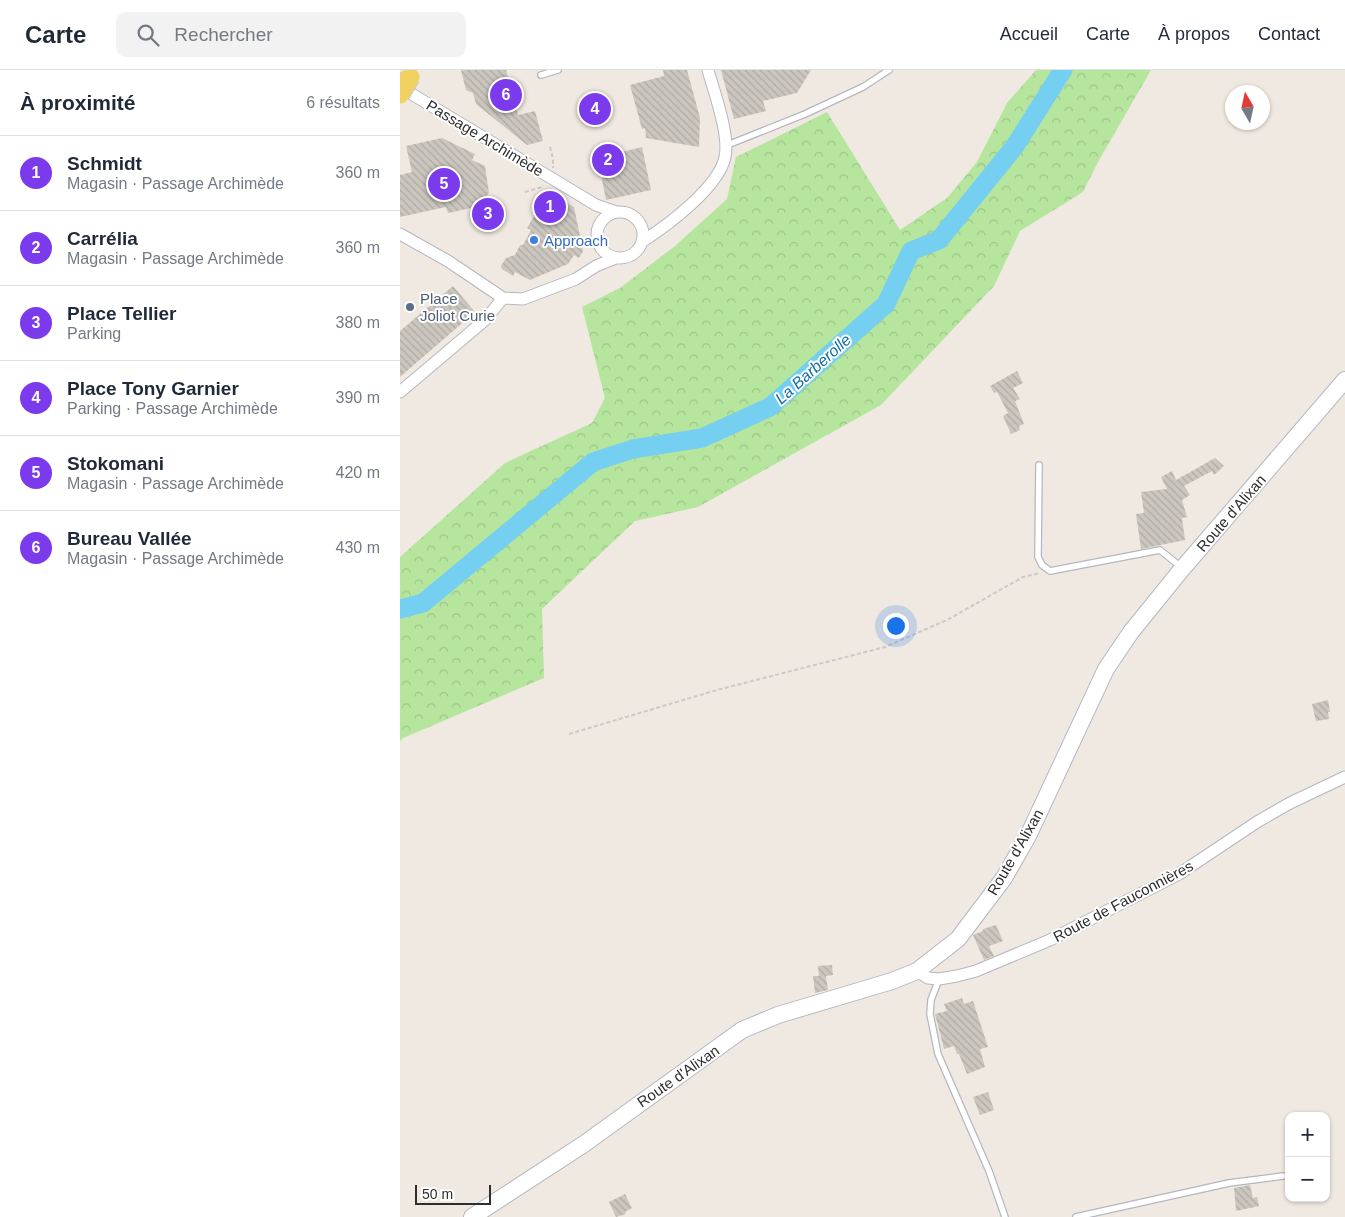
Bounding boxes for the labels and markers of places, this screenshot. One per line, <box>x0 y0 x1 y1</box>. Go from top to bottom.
pin: 6 <box>490 76 522 114</box>
pin: 4 <box>579 90 611 128</box>
pin: 2 <box>592 141 624 179</box>
pin: 5 <box>428 165 460 203</box>
pin: 1 <box>534 188 566 226</box>
pin: 3 <box>472 195 504 233</box>
place label: Approach <box>544 232 608 249</box>
marker: Approach <box>528 234 540 246</box>
place label: Place Joliot Curie <box>420 290 495 324</box>
marker: Place Joliot Curie <box>404 301 416 313</box>

